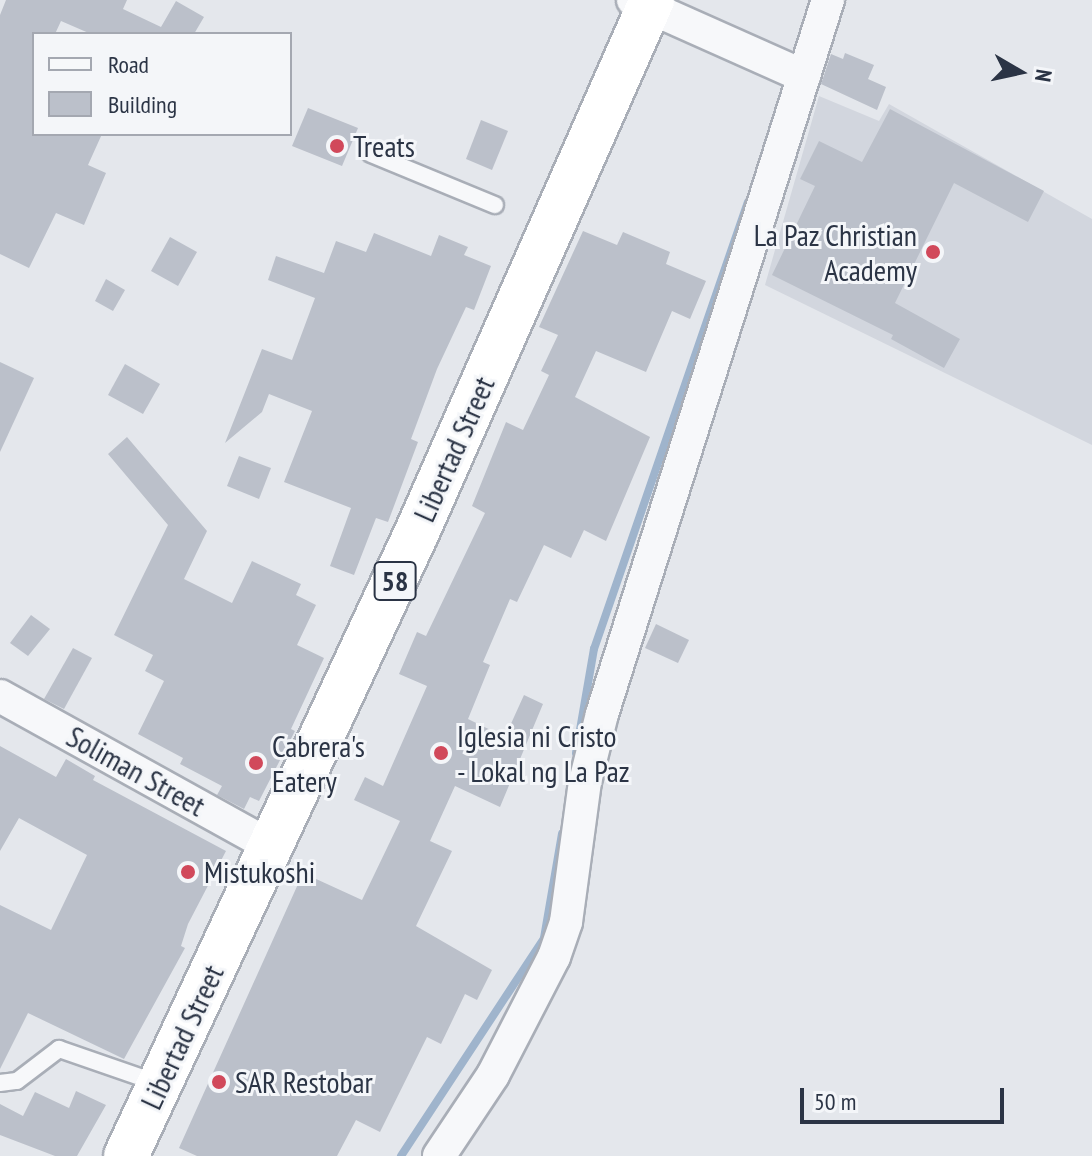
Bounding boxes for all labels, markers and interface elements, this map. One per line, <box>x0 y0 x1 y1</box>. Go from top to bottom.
legend <box>32 32 292 136</box>
north arrow <box>980 32 1060 112</box>
text: Road <box>108 49 149 80</box>
text: N <box>1029 68 1058 84</box>
text: Building <box>108 89 177 120</box>
place label: Treats <box>353 128 415 164</box>
marker: Treats <box>328 137 346 155</box>
place label: La Paz Christian Academy <box>753 217 917 288</box>
marker: La Paz Christian Academy <box>924 243 942 261</box>
street label: Libertad Street <box>406 371 502 527</box>
road number: 58 <box>373 557 417 605</box>
street label: Soliman Street <box>61 718 211 824</box>
place label: Iglesia ni Cristo - Lokal ng La Paz <box>457 718 632 788</box>
place label: Cabrera's Eatery <box>272 728 365 798</box>
marker: Iglesia ni Cristo - Lokal ng La Paz <box>432 744 450 762</box>
marker: Cabrera's Eatery <box>247 754 265 772</box>
place label: Mistukoshi <box>204 854 315 890</box>
marker: Mistukoshi <box>179 863 197 881</box>
street label: Libertad Street <box>133 959 231 1115</box>
place label: SAR Restobar <box>235 1064 373 1100</box>
scale bar <box>804 1072 1008 1122</box>
marker: SAR Restobar <box>210 1073 228 1091</box>
text: 50 m <box>814 1086 856 1117</box>

